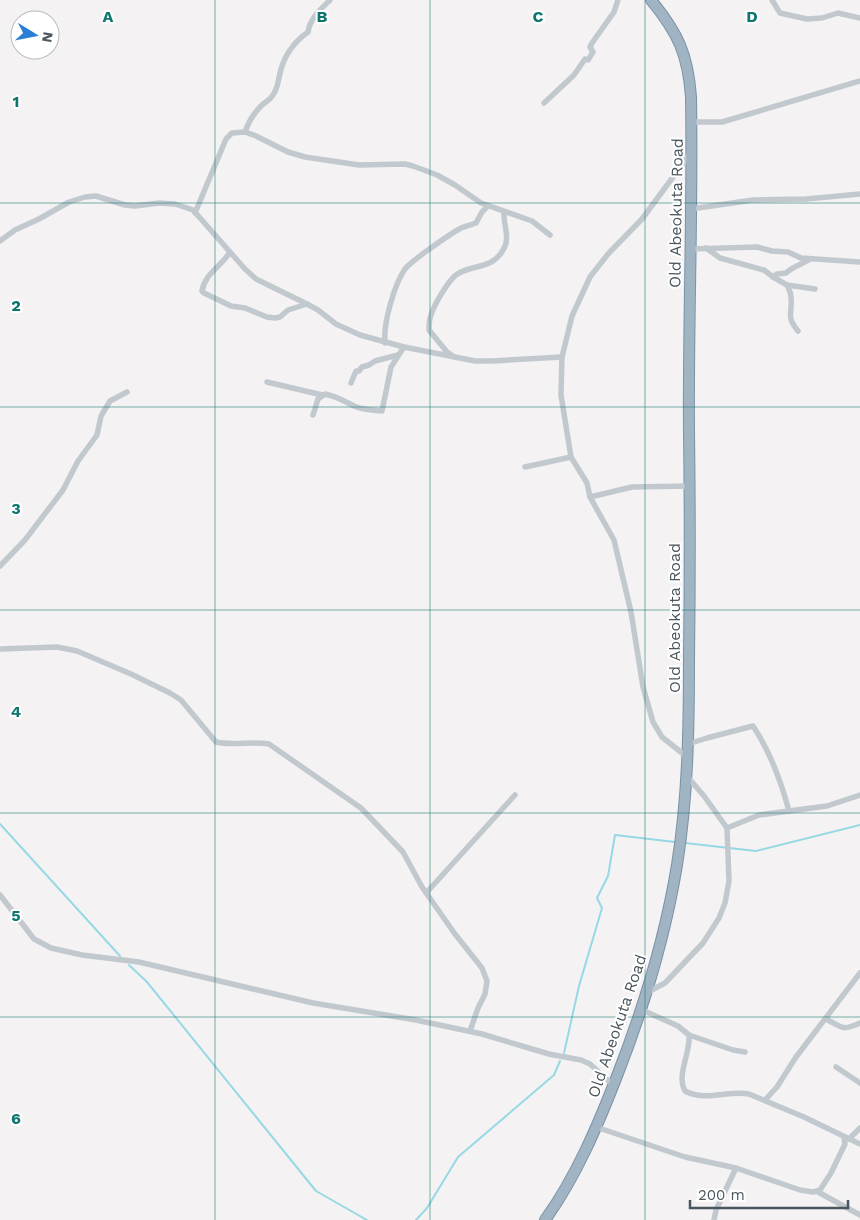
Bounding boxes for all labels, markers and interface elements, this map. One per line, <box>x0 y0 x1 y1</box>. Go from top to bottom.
text: A <box>103 7 114 26</box>
text: B <box>317 7 328 26</box>
text: C <box>533 7 544 26</box>
text: D <box>746 7 758 26</box>
north arrow <box>10 10 60 60</box>
text: N <box>39 31 57 44</box>
text: 1 <box>13 92 19 111</box>
street label: Old Abeokuta Road <box>665 138 687 288</box>
text: 2 <box>11 296 21 315</box>
text: 3 <box>11 499 21 518</box>
street label: Old Abeokuta Road <box>665 543 684 693</box>
text: 4 <box>11 702 21 721</box>
text: 5 <box>11 906 21 925</box>
street label: Old Abeokuta Road <box>584 952 650 1100</box>
text: 6 <box>11 1109 21 1128</box>
scale bar <box>690 1178 848 1210</box>
text: 200 m <box>698 1186 745 1204</box>

